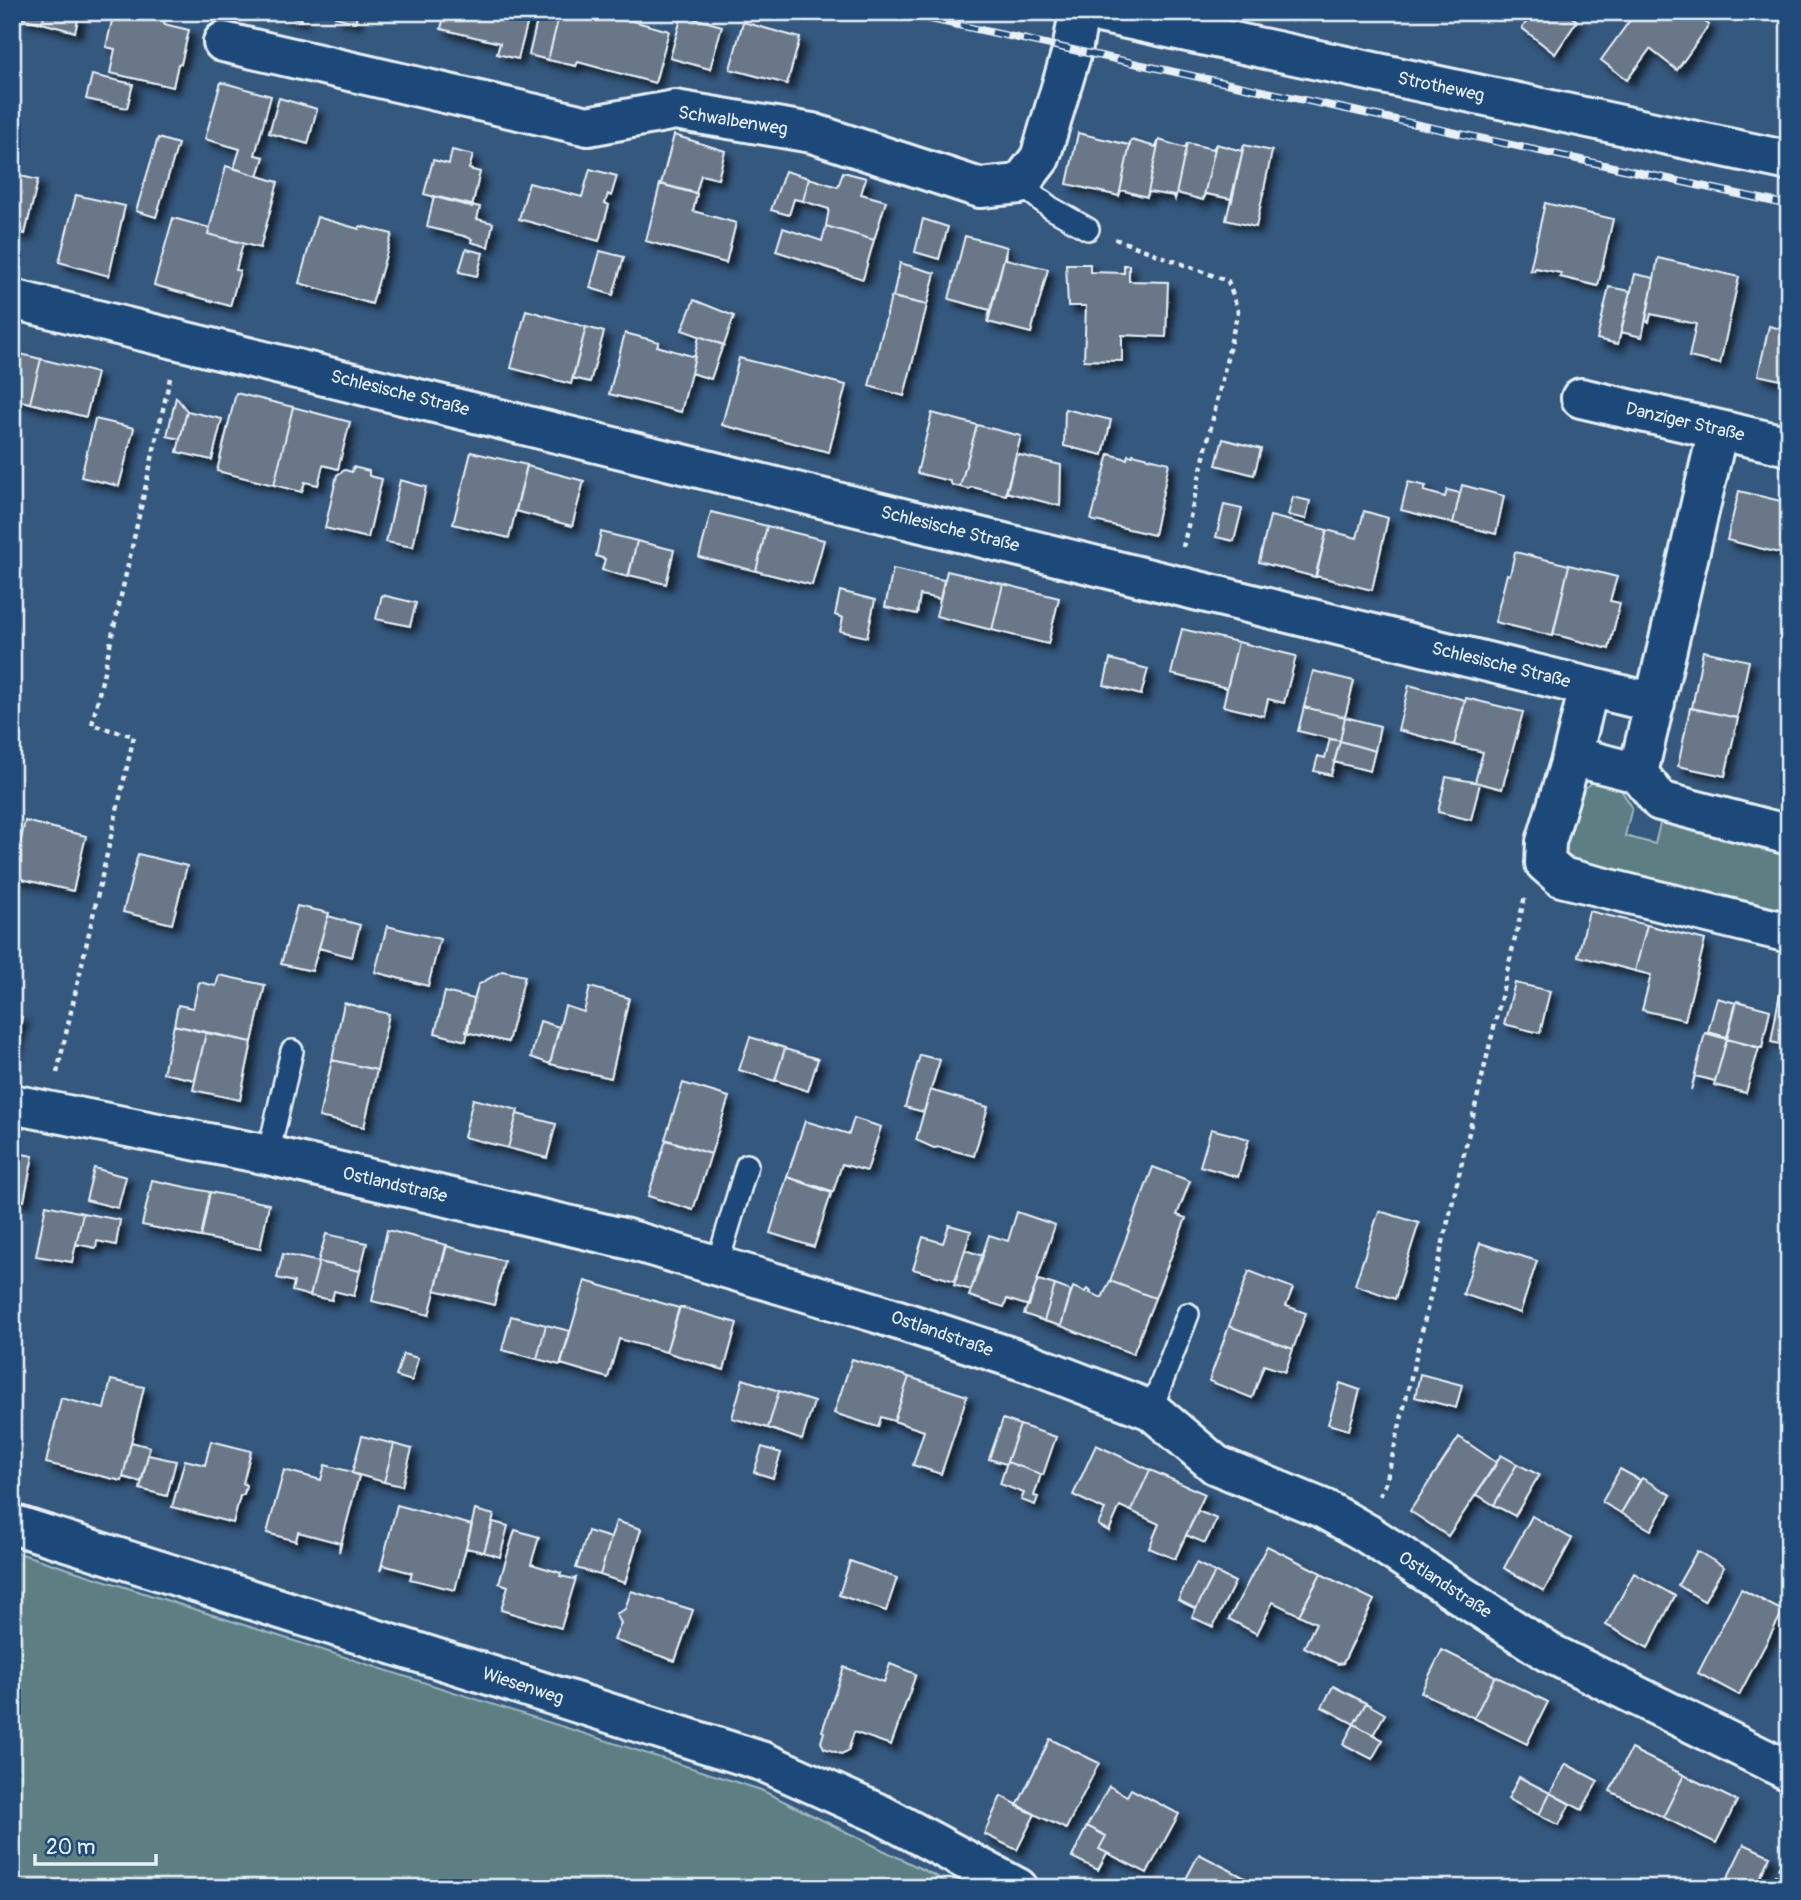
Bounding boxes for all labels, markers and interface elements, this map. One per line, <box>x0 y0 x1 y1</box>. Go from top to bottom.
street label: Strotheweg <box>1396 67 1486 107</box>
street label: Schwalbenweg <box>677 101 789 141</box>
street label: Schlesische Straße <box>328 365 472 421</box>
street label: Danziger Straße <box>1623 397 1747 447</box>
street label: Schlesische Straße <box>878 501 1022 557</box>
street label: Schlesische Straße <box>1429 637 1573 693</box>
street label: Ostlandstraße <box>340 1162 450 1208</box>
street label: Ostlandstraße <box>888 1306 996 1362</box>
street label: Ostlandstraße <box>1394 1546 1496 1624</box>
street label: Wiesenweg <box>479 1662 567 1710</box>
scale bar <box>35 1823 156 1867</box>
text: 20 m <box>46 1834 95 1861</box>

